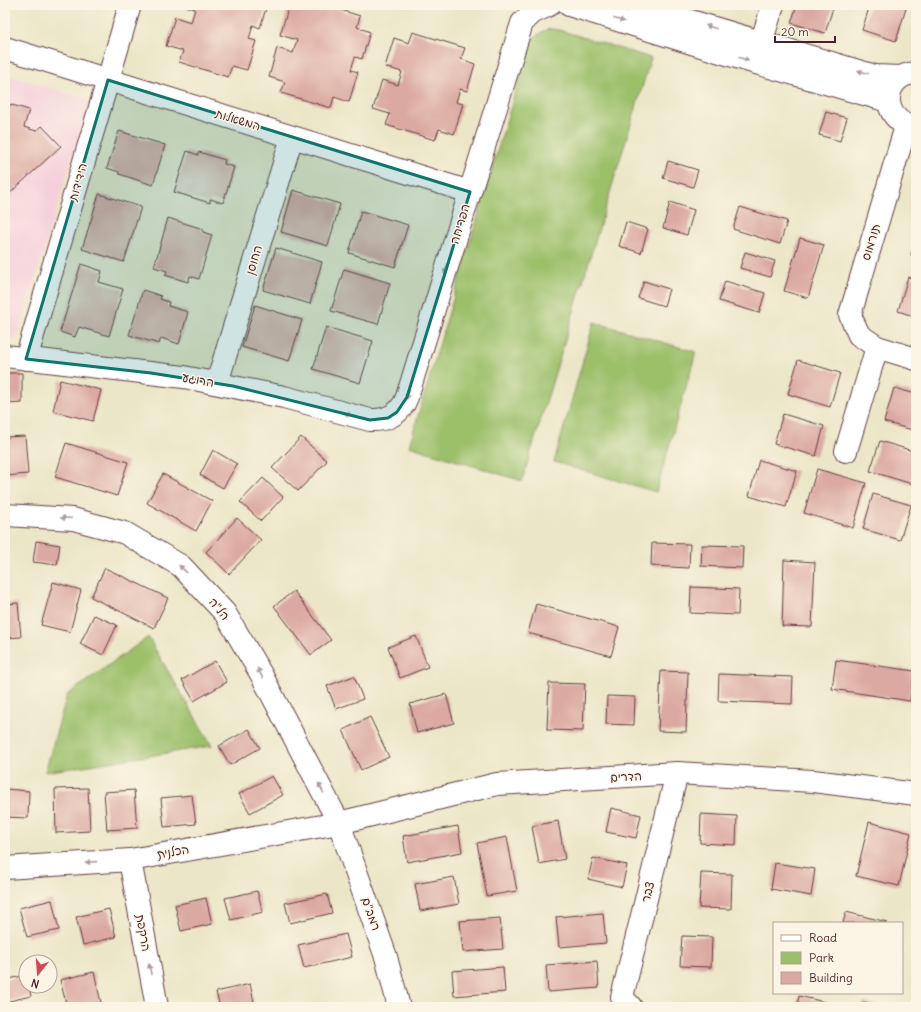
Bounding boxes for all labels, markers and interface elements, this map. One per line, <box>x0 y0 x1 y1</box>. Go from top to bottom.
one-way arrow <box>614 18 626 24</box>
scale bar <box>775 18 835 44</box>
one-way arrow <box>704 24 716 30</box>
text: 20 m <box>781 24 809 39</box>
one-way arrow <box>738 56 750 62</box>
one-way arrow <box>856 69 868 75</box>
street label: המשאלות <box>213 105 263 133</box>
street label: הידידות <box>65 161 90 204</box>
street label: הפריחה <box>446 202 473 246</box>
street label: תורמוס <box>858 222 883 262</box>
street label: החוסן <box>242 243 265 277</box>
one-way arrow <box>443 264 449 276</box>
street label: הרוגע <box>181 369 215 390</box>
one-way arrow <box>405 388 411 400</box>
one-way arrow <box>344 412 356 418</box>
one-way arrow <box>60 515 72 522</box>
one-way arrow <box>178 564 188 574</box>
street label: הל"ה <box>206 594 233 623</box>
one-way arrow <box>257 667 264 679</box>
street label: הדרים <box>610 768 642 785</box>
one-way arrow <box>318 782 324 794</box>
street label: הכלנית <box>156 841 190 862</box>
one-way arrow <box>85 859 97 866</box>
street label: צבר <box>638 880 657 904</box>
street label: רמב"ם <box>359 895 384 933</box>
street label: הרקפת <box>133 912 154 953</box>
legend <box>773 922 903 994</box>
text: Road <box>809 930 837 945</box>
text: Park <box>809 950 834 965</box>
north arrow <box>18 954 58 994</box>
one-way arrow <box>146 963 152 975</box>
text: Building <box>809 970 853 985</box>
text: N <box>29 976 41 991</box>

